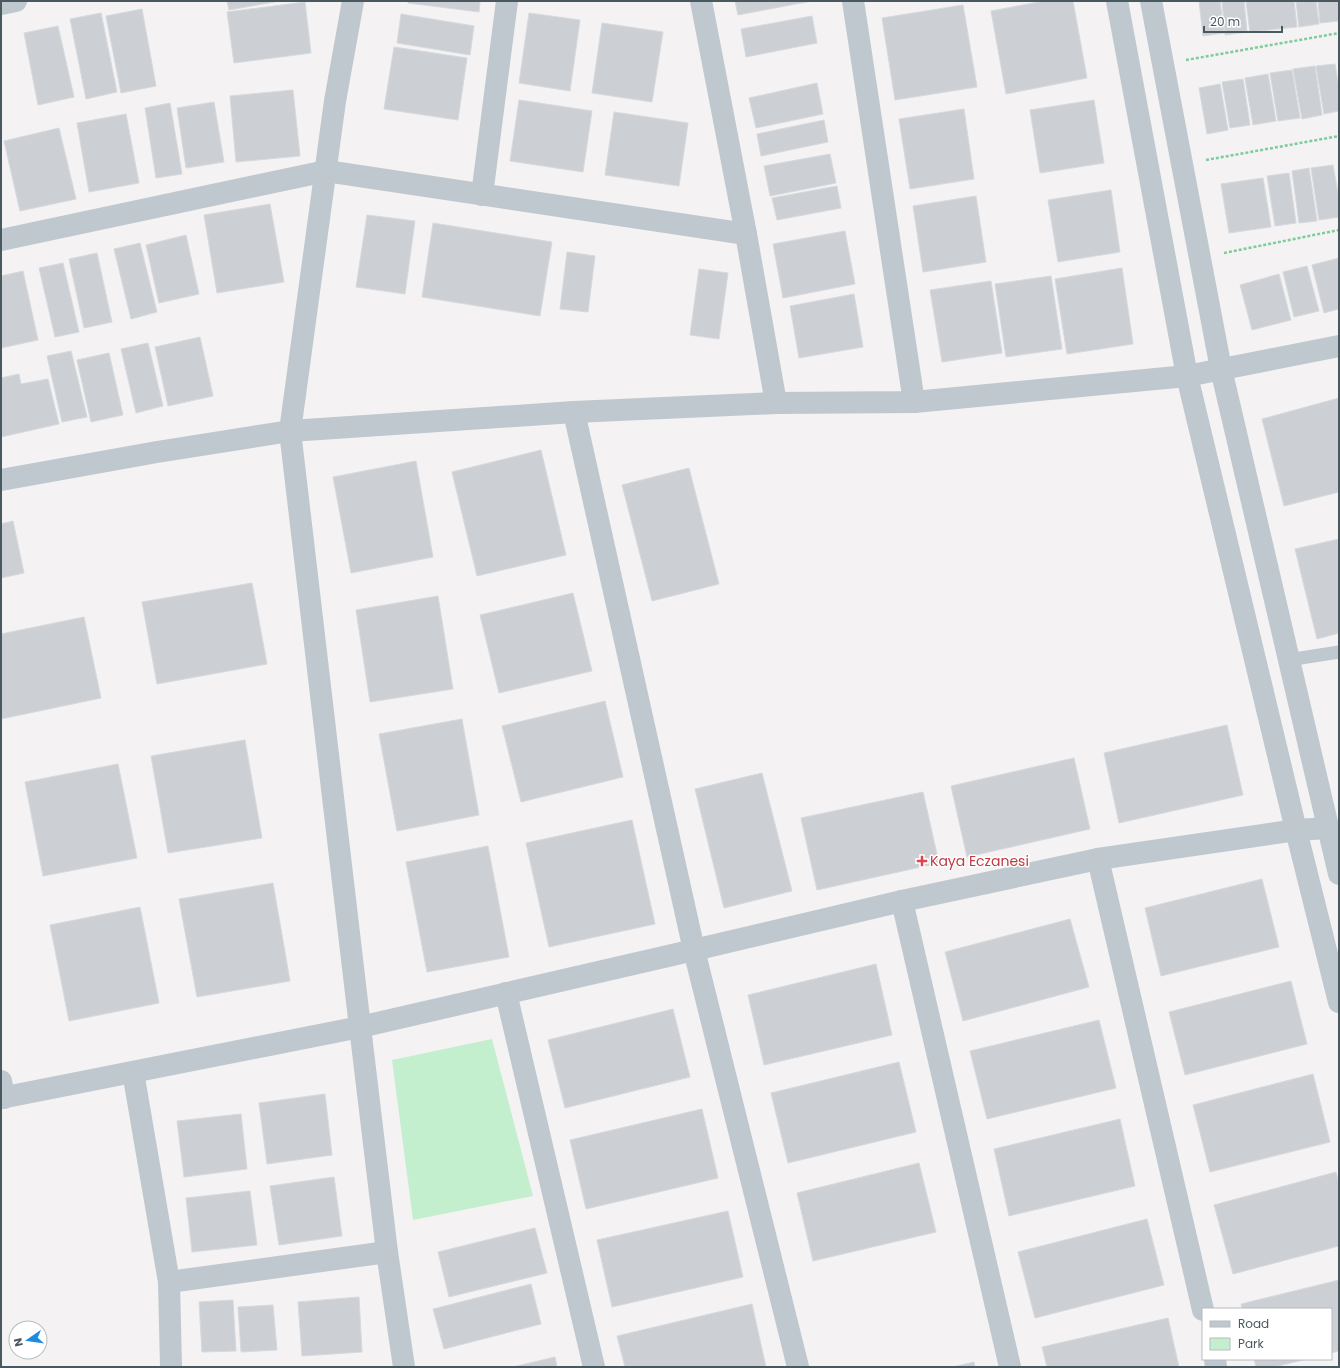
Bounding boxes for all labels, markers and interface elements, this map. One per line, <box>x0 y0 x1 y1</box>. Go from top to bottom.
scale bar <box>1204 8 1282 34</box>
text: 20 m <box>1210 13 1240 30</box>
place label: Kaya Eczanesi <box>930 851 1029 871</box>
marker: Kaya Eczanesi <box>917 856 927 866</box>
legend <box>1202 1308 1332 1360</box>
text: Road <box>1238 1315 1269 1332</box>
north arrow <box>8 1320 48 1360</box>
text: Park <box>1238 1335 1265 1352</box>
text: N <box>10 1336 27 1348</box>

